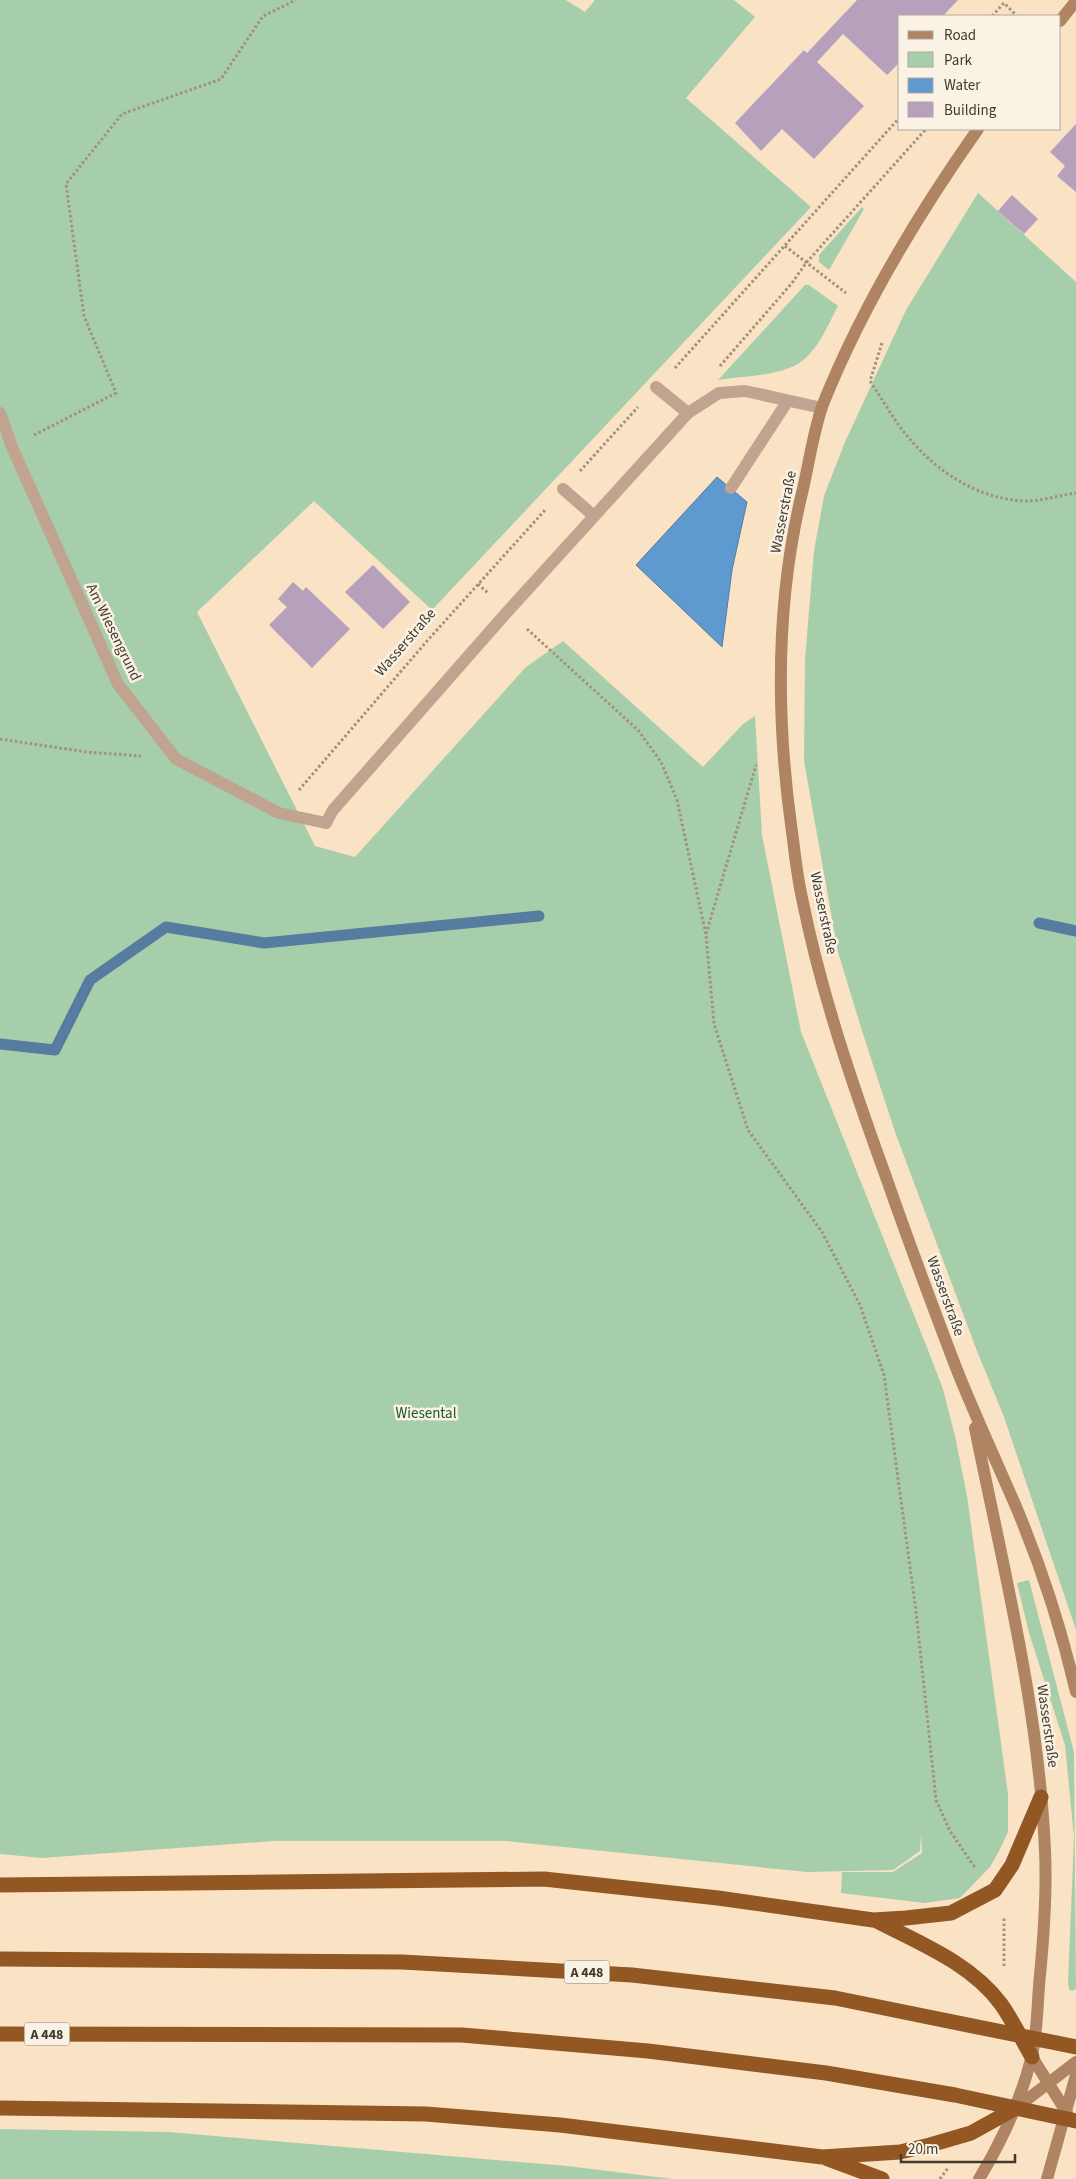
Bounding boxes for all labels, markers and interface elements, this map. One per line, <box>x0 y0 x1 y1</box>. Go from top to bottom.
legend <box>898 15 1061 130</box>
text: Road <box>944 25 976 46</box>
text: Park <box>944 50 973 71</box>
text: Water <box>944 75 981 96</box>
text: Building <box>944 100 997 121</box>
street label: Wasserstraße <box>765 469 802 555</box>
street label: Am Wiesengrund <box>81 580 146 684</box>
street label: Wasserstraße <box>370 604 441 681</box>
street label: Wasserstraße <box>805 870 842 956</box>
street label: Wasserstraße <box>921 1253 970 1339</box>
park label: Wiesental <box>396 1403 457 1424</box>
street label: Wasserstraße <box>1031 1683 1064 1769</box>
road number: A 448 <box>564 1960 610 1984</box>
road number: A 448 <box>24 2022 70 2046</box>
scale bar <box>901 2132 1015 2164</box>
text: 20 m <box>908 2139 938 2160</box>

